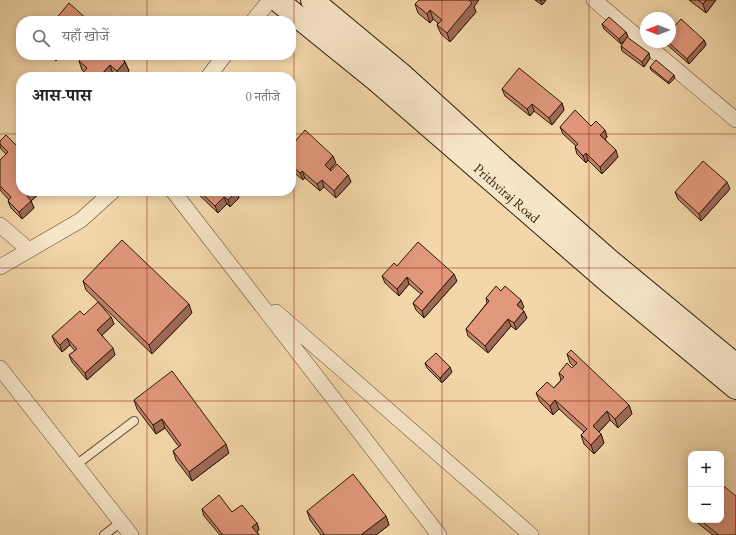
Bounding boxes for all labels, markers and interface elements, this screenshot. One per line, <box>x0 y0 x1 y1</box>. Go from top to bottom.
north arrow <box>640 12 676 48</box>
search box <box>16 16 296 60</box>
text: यहाँ खोजें <box>62 26 109 45</box>
icon: search <box>30 27 52 49</box>
text: आस-पास <box>32 84 91 106</box>
text: 0 नतीजे <box>246 88 280 105</box>
street label: Prithviraj Road <box>470 159 545 227</box>
map controls <box>688 451 724 523</box>
button: + <box>688 451 724 487</box>
button: − <box>688 487 724 523</box>

